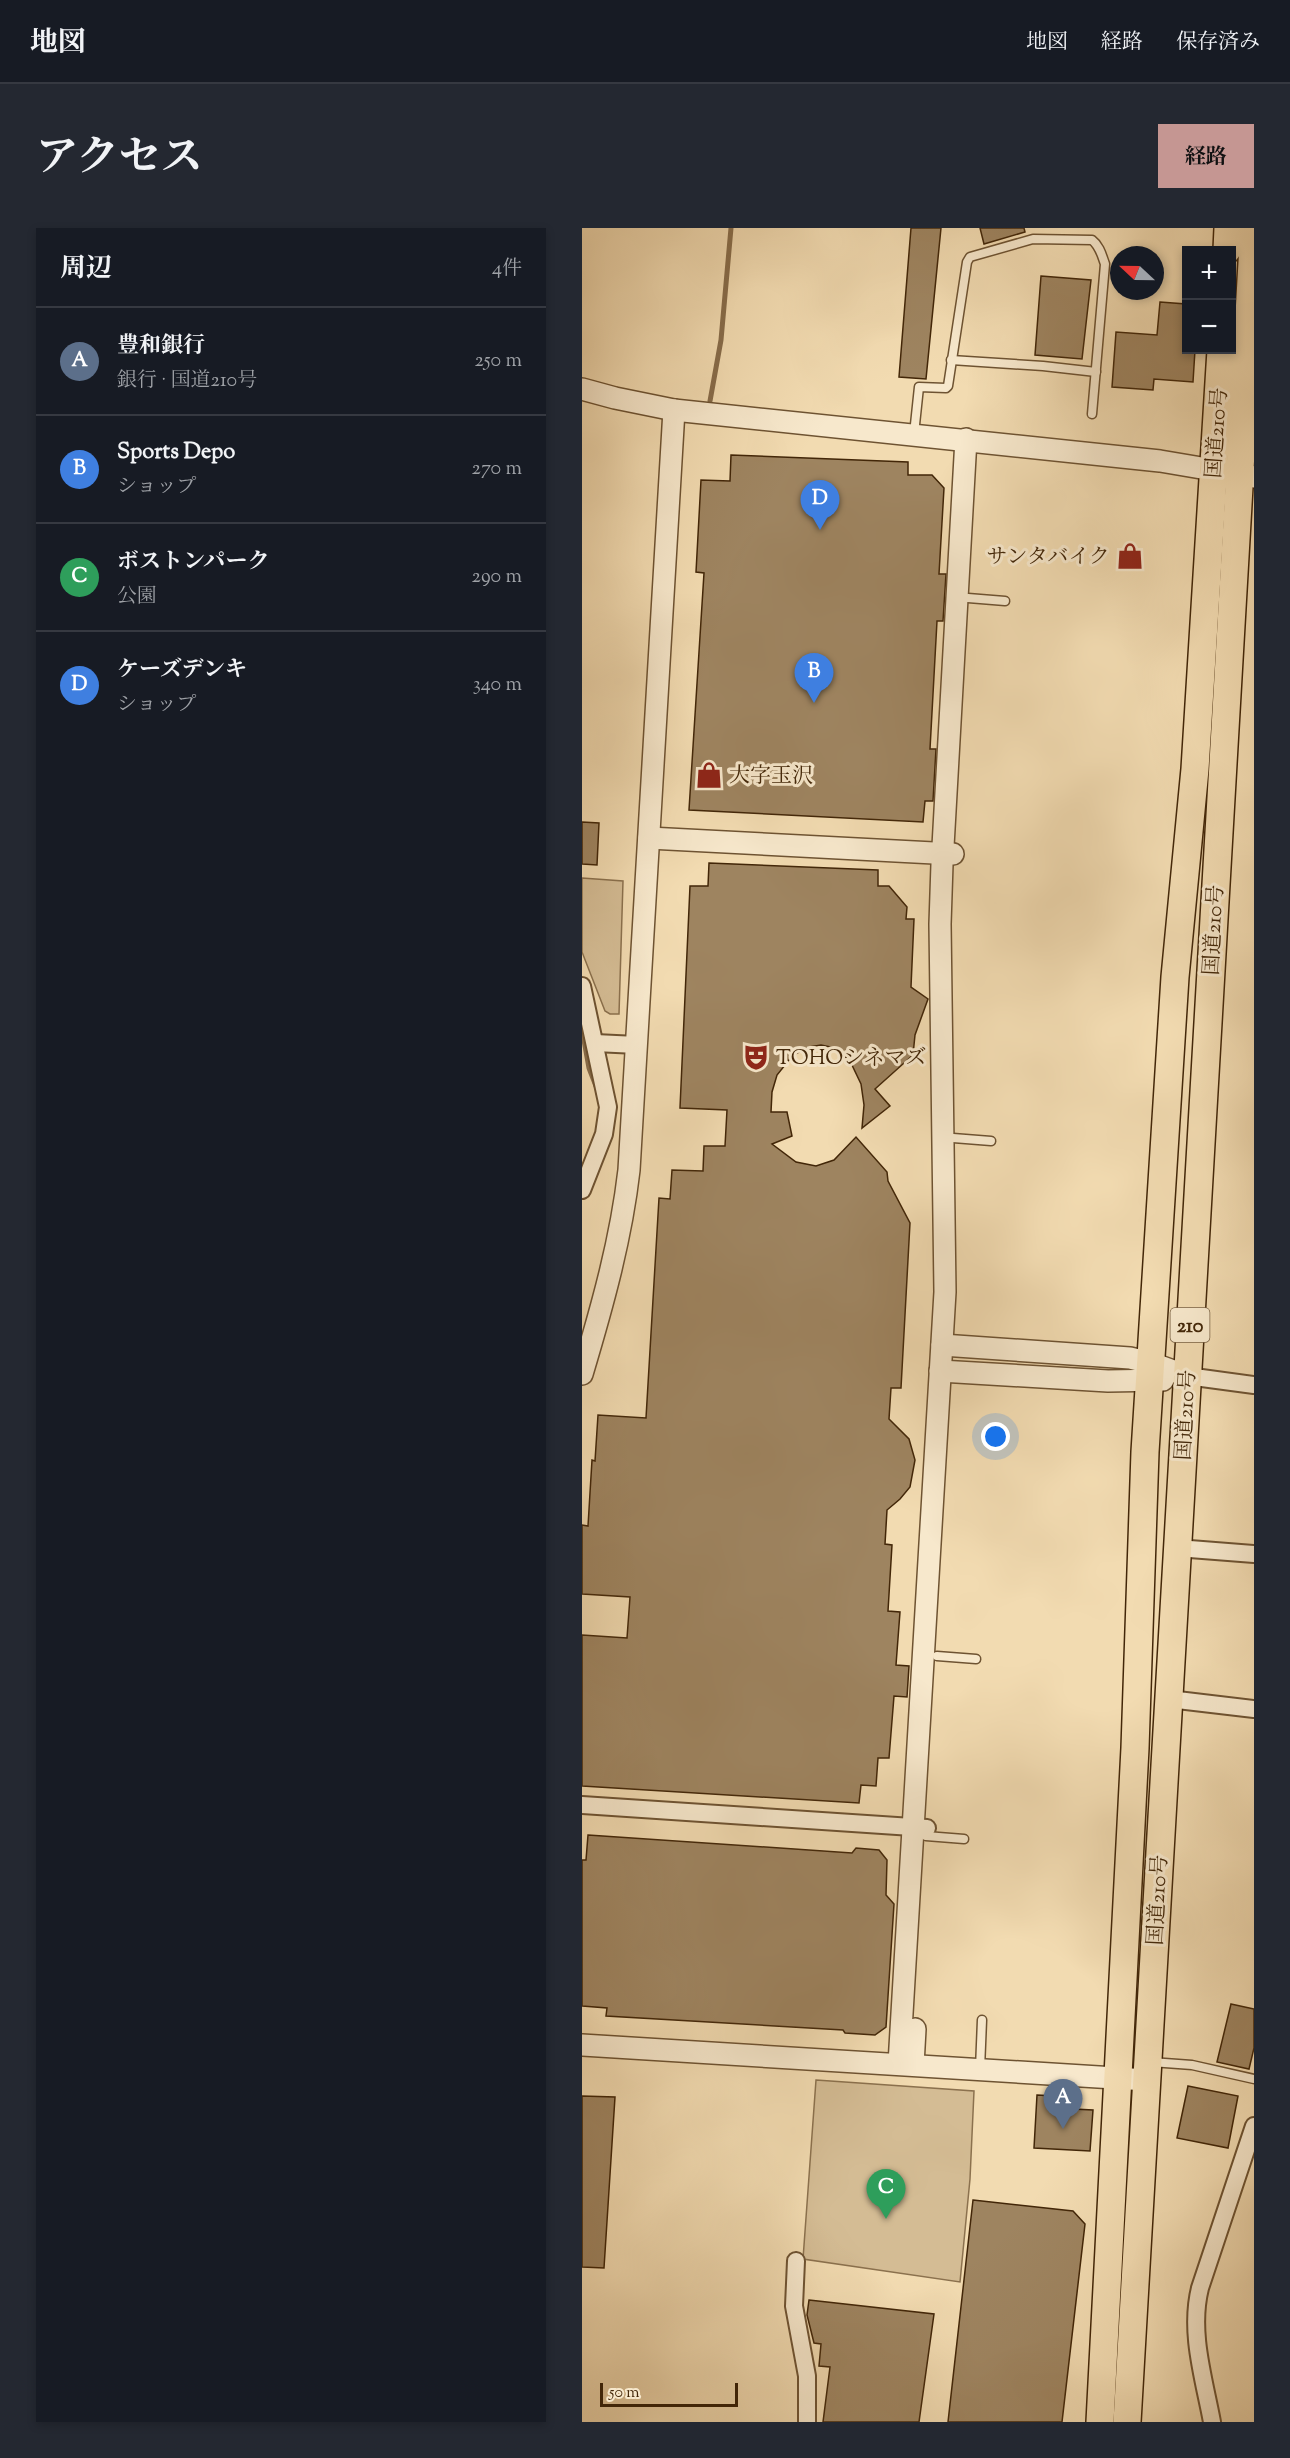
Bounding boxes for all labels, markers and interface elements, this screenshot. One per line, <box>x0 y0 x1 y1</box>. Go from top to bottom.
text: 地図 <box>30 24 86 64</box>
text: 地図 <box>1026 28 1068 58</box>
text: 経路 <box>1101 28 1143 58</box>
text: 保存済み <box>1176 28 1260 58</box>
button: 経路 <box>1158 124 1254 188</box>
text: アクセス <box>36 130 203 190</box>
north arrow <box>1110 246 1164 300</box>
map controls <box>1182 246 1236 354</box>
button: + <box>1182 246 1236 300</box>
text: 周辺 <box>60 251 112 288</box>
text: 4件 <box>492 255 522 284</box>
button: − <box>1182 300 1236 354</box>
text: 豊和銀行 <box>117 331 205 363</box>
text: A <box>71 347 88 376</box>
text: 250 m <box>474 347 522 376</box>
text: 銀行 · 国道210号 <box>117 367 257 396</box>
street label: 国道210号 <box>1200 387 1236 480</box>
text: Sports Depo <box>117 437 235 469</box>
text: B <box>73 455 86 484</box>
text: 270 m <box>472 455 522 484</box>
text: ショップ <box>117 473 197 502</box>
pin: D <box>800 480 840 530</box>
shop icon: サンタバイク <box>1115 541 1145 571</box>
place label: サンタバイク <box>987 543 1110 573</box>
text: ボストンパーク <box>117 547 269 579</box>
text: C <box>71 563 88 592</box>
text: 290 m <box>472 563 522 592</box>
text: 公園 <box>117 583 157 612</box>
pin: B <box>794 654 834 703</box>
text: ケーズデンキ <box>117 655 247 687</box>
text: D <box>72 671 87 700</box>
text: 340 m <box>473 671 522 700</box>
text: ショップ <box>117 691 197 720</box>
shop icon: 大字玉沢 <box>694 760 724 790</box>
place label: 大字玉沢 <box>729 762 813 792</box>
street label: 国道210号 <box>1198 884 1232 976</box>
theatre icon: TOHOシネマズ <box>741 1042 771 1072</box>
place label: TOHOシネマズ <box>776 1044 927 1074</box>
road number: 210 <box>1170 1308 1210 1342</box>
street label: 国道210号 <box>1170 1369 1204 1461</box>
your location <box>981 1422 1010 1451</box>
street label: 国道210号 <box>1142 1854 1176 1946</box>
pin: A <box>1044 2080 1082 2129</box>
pin: C <box>866 2170 906 2219</box>
scale bar <box>600 2380 738 2408</box>
text: 50 m <box>609 2382 640 2405</box>

